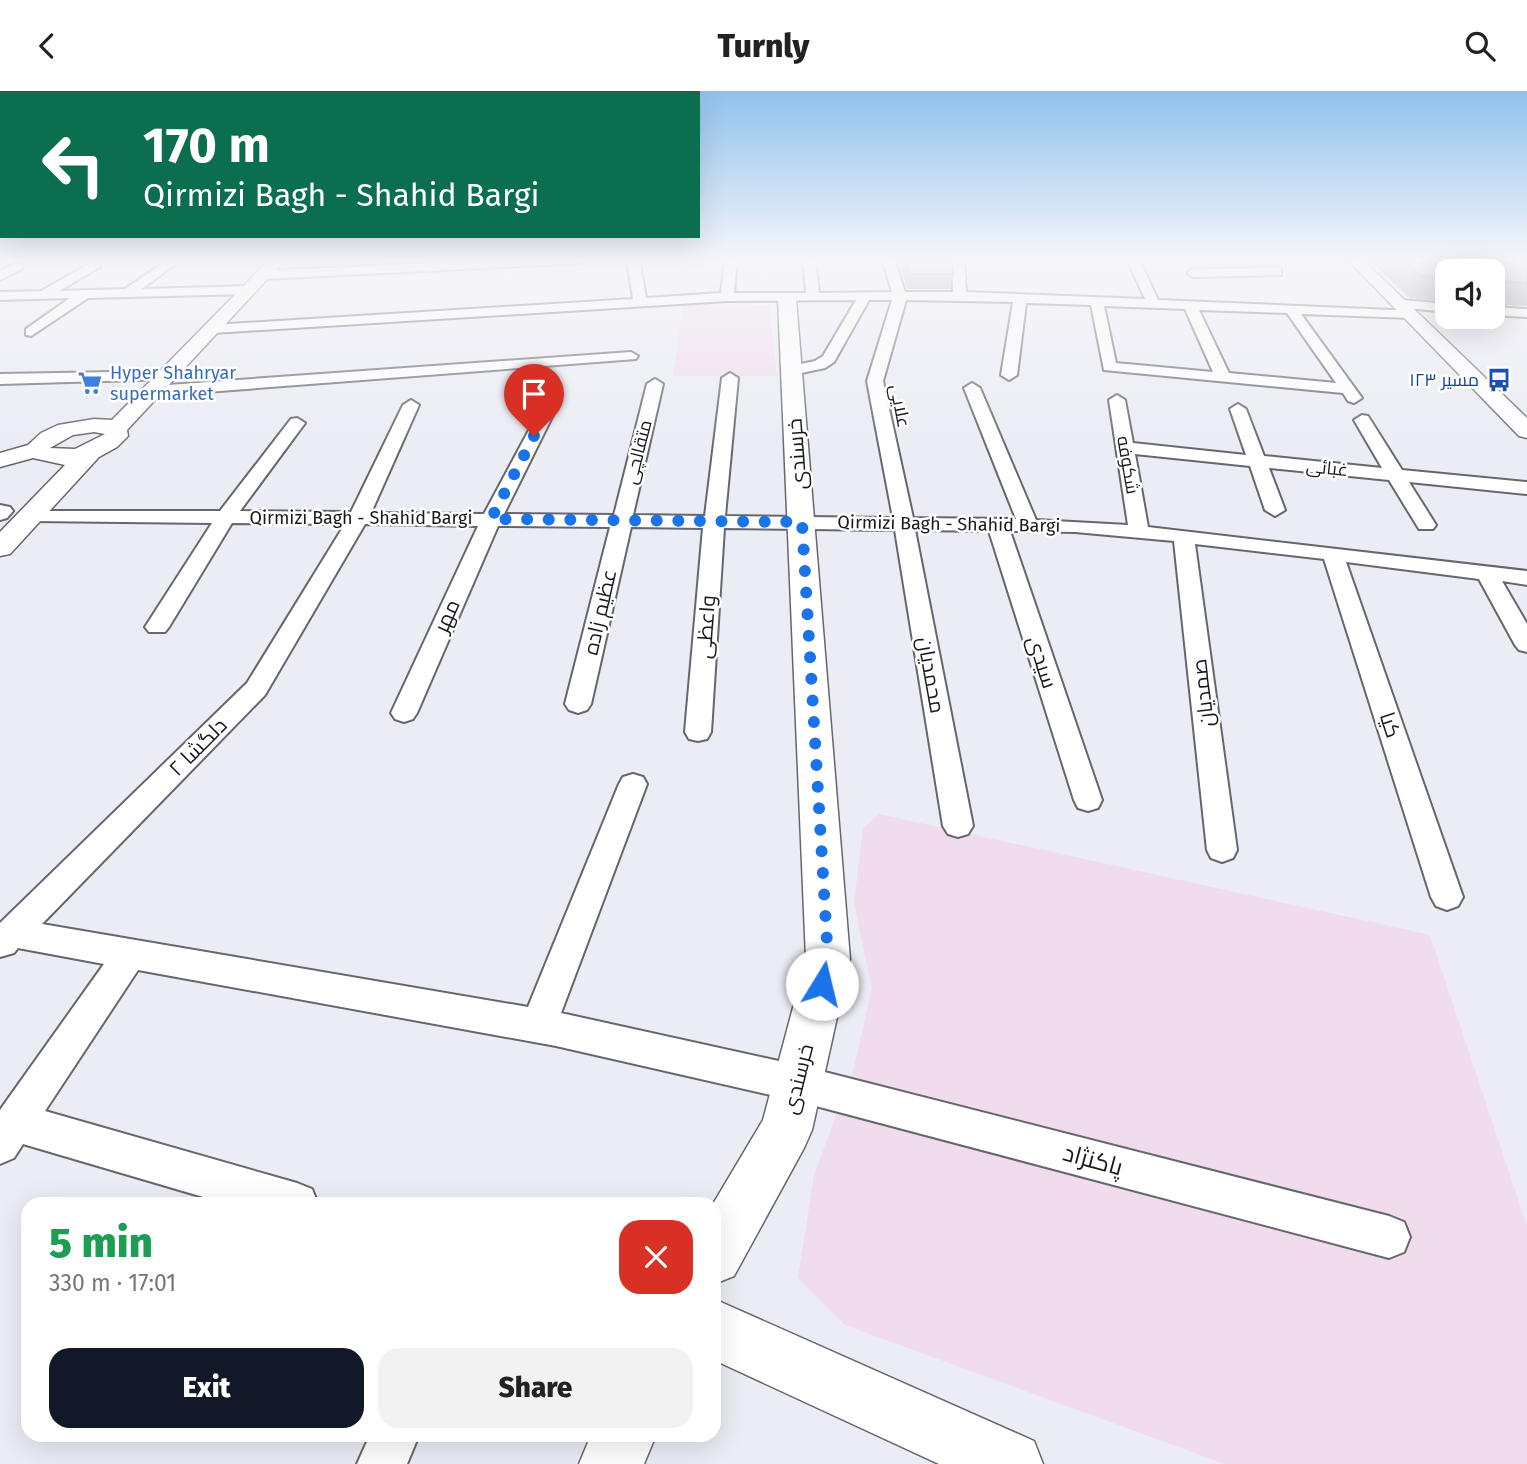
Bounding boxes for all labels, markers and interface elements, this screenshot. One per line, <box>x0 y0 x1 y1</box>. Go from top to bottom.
icon: back <box>28 27 66 65</box>
text: Turnly <box>718 27 809 65</box>
icon: search <box>1461 27 1499 65</box>
text: 170 m <box>143 116 270 175</box>
icon: left <box>28 119 119 210</box>
text: Qirmizi Bagh - Shahid Bargi <box>143 176 540 214</box>
map controls <box>1435 259 1505 329</box>
button: sound <box>1435 259 1505 329</box>
place label: Hyper Shahryar supermarket <box>110 362 236 405</box>
pin <box>504 364 564 436</box>
bus stop icon: مسیر ۱۲۳ <box>1485 366 1513 394</box>
supermarket icon: Hyper Shahryar supermarket <box>76 369 104 397</box>
place label: مسیر ۱۲۳ <box>1409 369 1479 391</box>
icon: arrive <box>515 375 553 413</box>
street label: علایی <box>885 383 915 429</box>
street label: خرسندی <box>782 417 812 491</box>
street label: متقالچی <box>619 418 658 487</box>
street label: شکوفه <box>1112 434 1144 496</box>
street label: غبائی <box>1305 455 1349 481</box>
street label: Qirmizi Bagh - Shahid Bargi <box>249 507 473 529</box>
street label: Qirmizi Bagh - Shahid Bargi <box>837 511 1061 537</box>
street label: عظیم زاده <box>578 567 623 658</box>
street label: واعظی <box>691 594 721 660</box>
street label: مهر <box>428 595 466 638</box>
street label: سیدی <box>1021 632 1063 692</box>
street label: محمدیان <box>911 635 951 715</box>
street label: صمدیان <box>1186 657 1220 729</box>
street label: کیا <box>1374 709 1406 741</box>
street label: دلگشا ۲ <box>163 712 233 782</box>
position arrow <box>785 947 859 1021</box>
street label: خرسندی <box>777 1041 819 1117</box>
street label: پاکنژاد <box>1059 1139 1127 1183</box>
text: 5 min <box>49 1218 153 1268</box>
button: close <box>619 1220 693 1294</box>
text: 330 m · 17:01 <box>49 1269 176 1297</box>
button: Exit <box>49 1348 364 1428</box>
button: Share <box>378 1348 693 1428</box>

